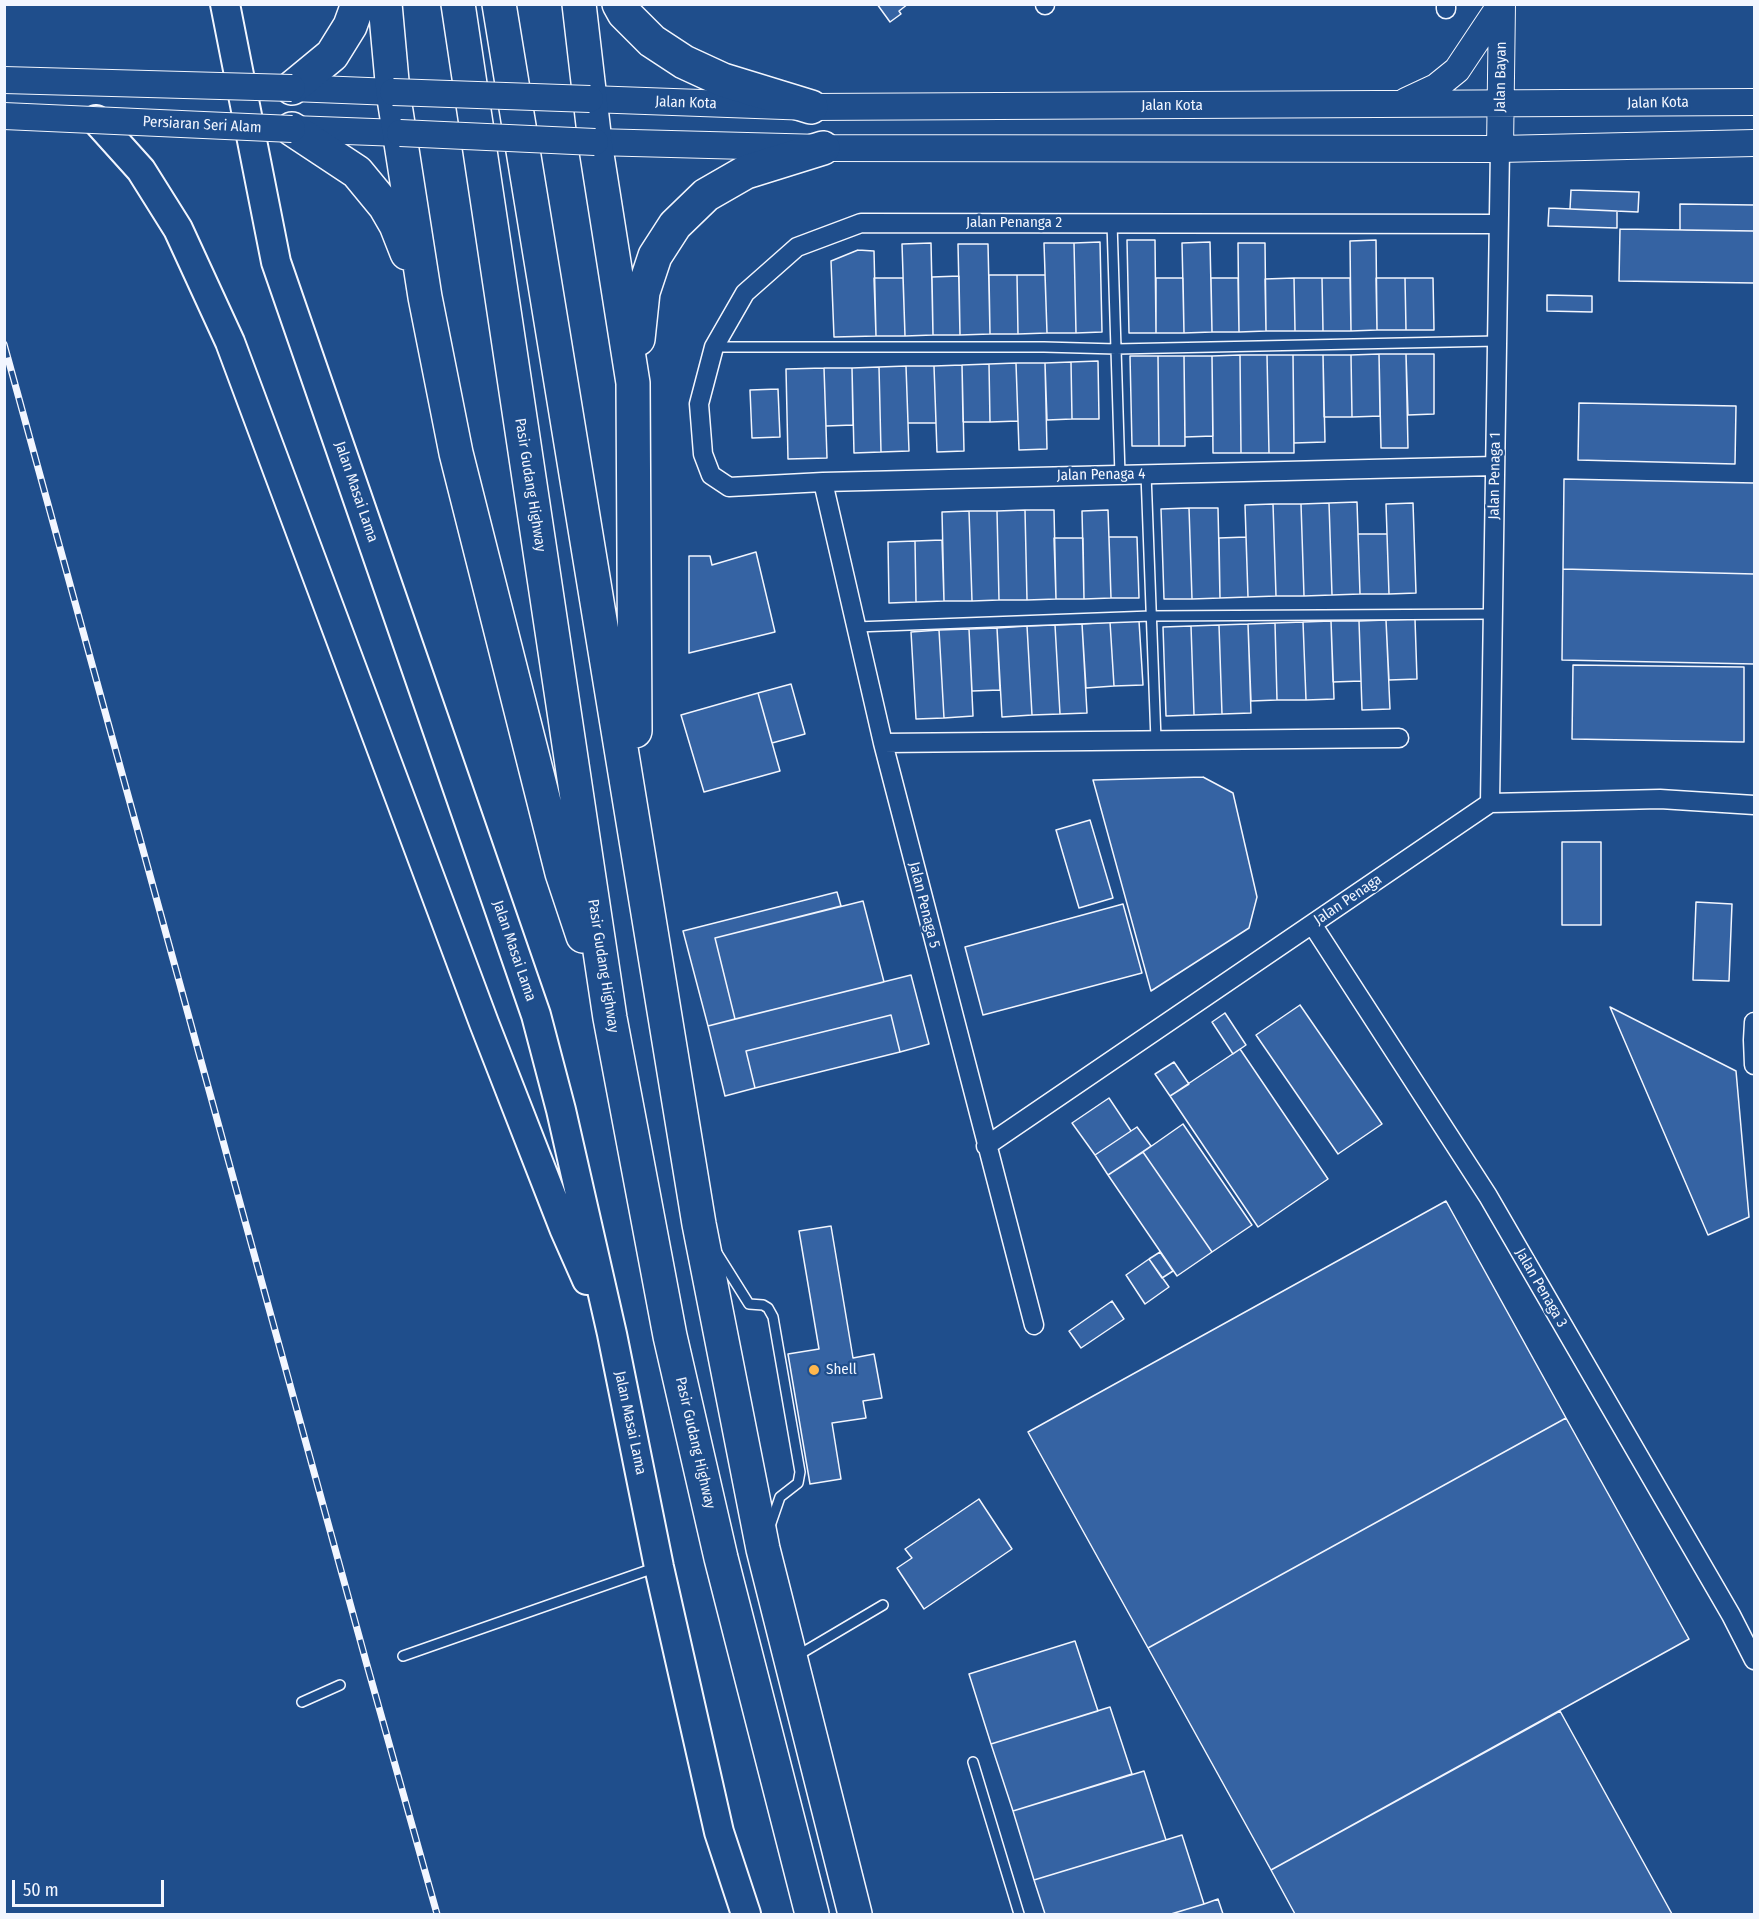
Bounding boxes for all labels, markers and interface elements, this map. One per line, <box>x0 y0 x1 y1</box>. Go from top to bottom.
street label: Jalan Bayan <box>1491 41 1511 113</box>
street label: Jalan Kota <box>655 93 717 113</box>
street label: Jalan Kota <box>1627 93 1689 113</box>
street label: Jalan Kota <box>1141 97 1203 115</box>
street label: Persiaran Seri Alam <box>142 113 262 137</box>
street label: Jalan Penanga 2 <box>966 214 1062 232</box>
street label: Pasir Gudang Highway <box>511 417 549 553</box>
street label: Jalan Penaga 1 <box>1485 432 1505 520</box>
street label: Jalan Masai Lama <box>330 439 382 545</box>
street label: Jalan Penaga 4 <box>1056 465 1146 485</box>
street label: Jalan Penaga 5 <box>905 860 943 950</box>
street label: Jalan Penaga <box>1311 871 1385 929</box>
street label: Jalan Masai Lama <box>488 898 540 1004</box>
street label: Pasir Gudang Highway <box>584 898 622 1034</box>
street label: Jalan Penaga 3 <box>1511 1245 1571 1331</box>
place label: Shell <box>826 1361 857 1379</box>
marker: Shell <box>807 1363 821 1377</box>
street label: Jalan Masai Lama <box>610 1369 650 1477</box>
street label: Pasir Gudang Highway <box>671 1375 719 1511</box>
scale bar <box>15 1868 166 1906</box>
text: 50 m <box>23 1879 59 1901</box>

